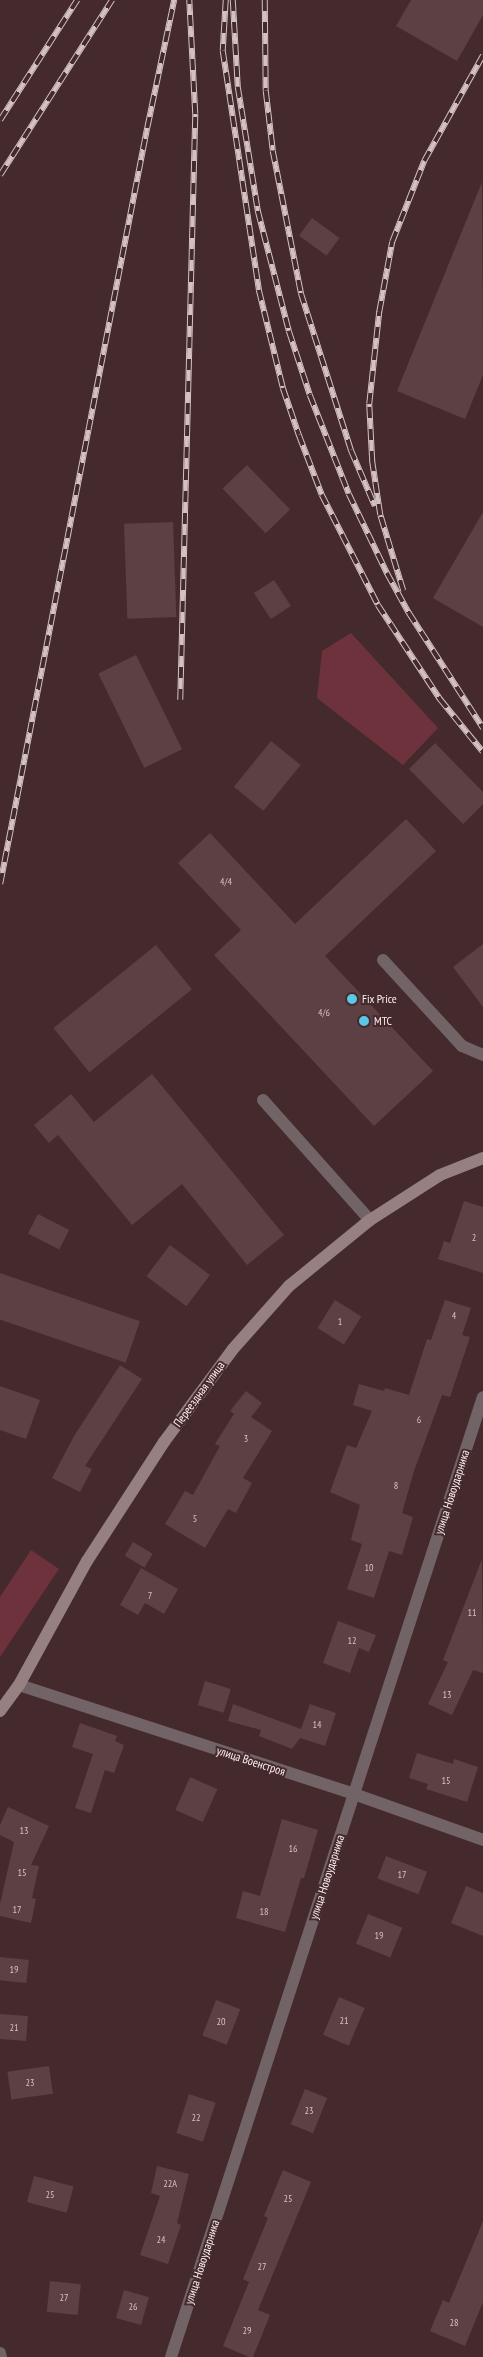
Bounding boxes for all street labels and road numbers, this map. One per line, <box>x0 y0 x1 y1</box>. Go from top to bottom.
street label: Переездная улица <box>170 1358 228 1430</box>
street label: улица Новоударника <box>432 1448 472 1536</box>
street label: улица Военстроя <box>215 1743 287 1779</box>
street label: улица Новоударника <box>307 1833 347 1921</box>
street label: улица Новоударника <box>182 2218 222 2306</box>

